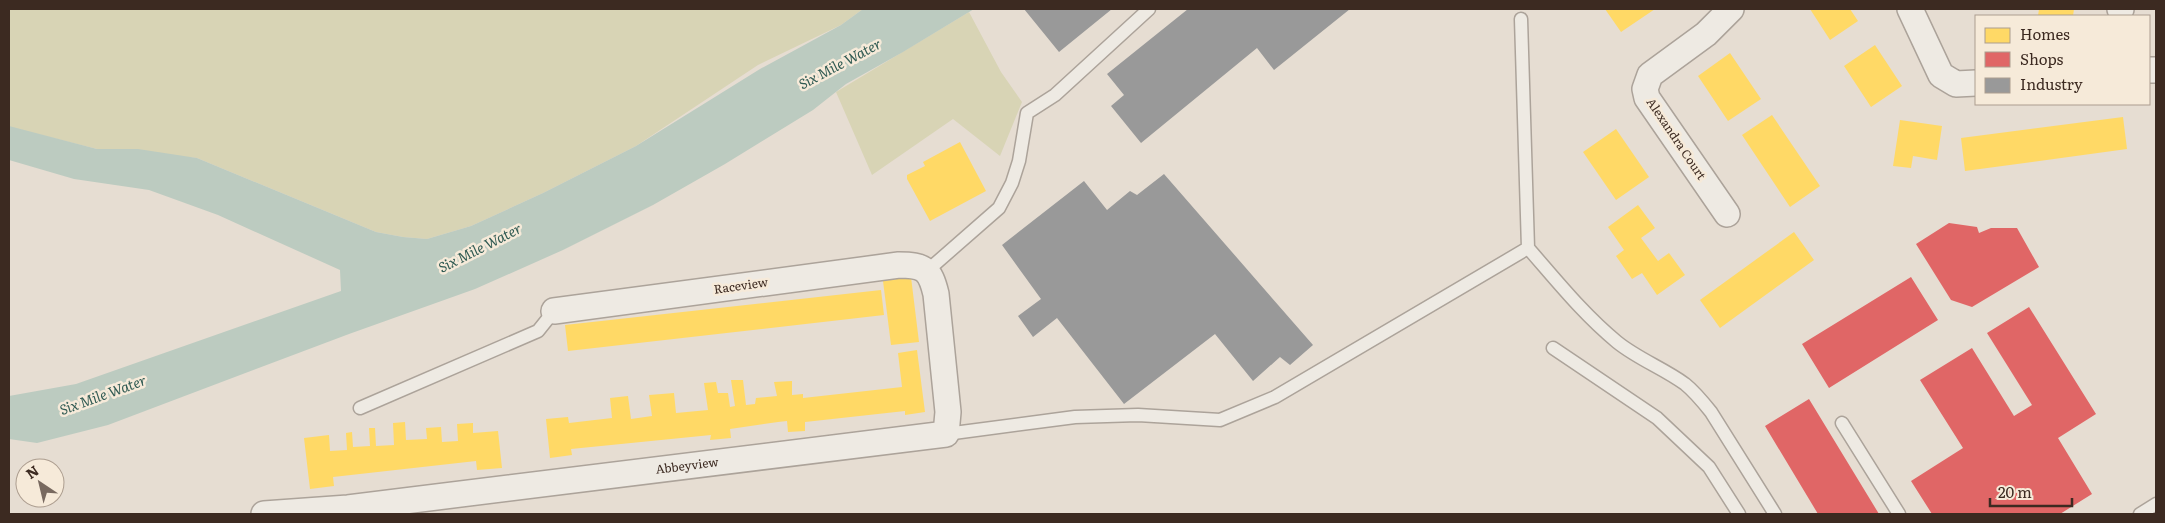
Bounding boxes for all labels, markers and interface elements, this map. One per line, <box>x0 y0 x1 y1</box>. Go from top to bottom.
legend <box>1975 15 2150 105</box>
text: Homes <box>2020 22 2070 45</box>
water label: Six Mile Water <box>795 33 885 93</box>
text: Shops <box>2020 47 2063 70</box>
text: Industry <box>2020 72 2083 95</box>
street label: Alexandra Court <box>1643 94 1711 183</box>
water label: Six Mile Water <box>435 217 525 277</box>
street label: Raceview <box>713 272 770 298</box>
water label: Six Mile Water <box>57 369 149 419</box>
street label: Abbeyview <box>655 452 720 478</box>
north arrow <box>15 458 65 508</box>
text: N <box>21 460 43 483</box>
scale bar <box>1990 476 2072 508</box>
text: 20 m <box>1998 480 2032 503</box>

